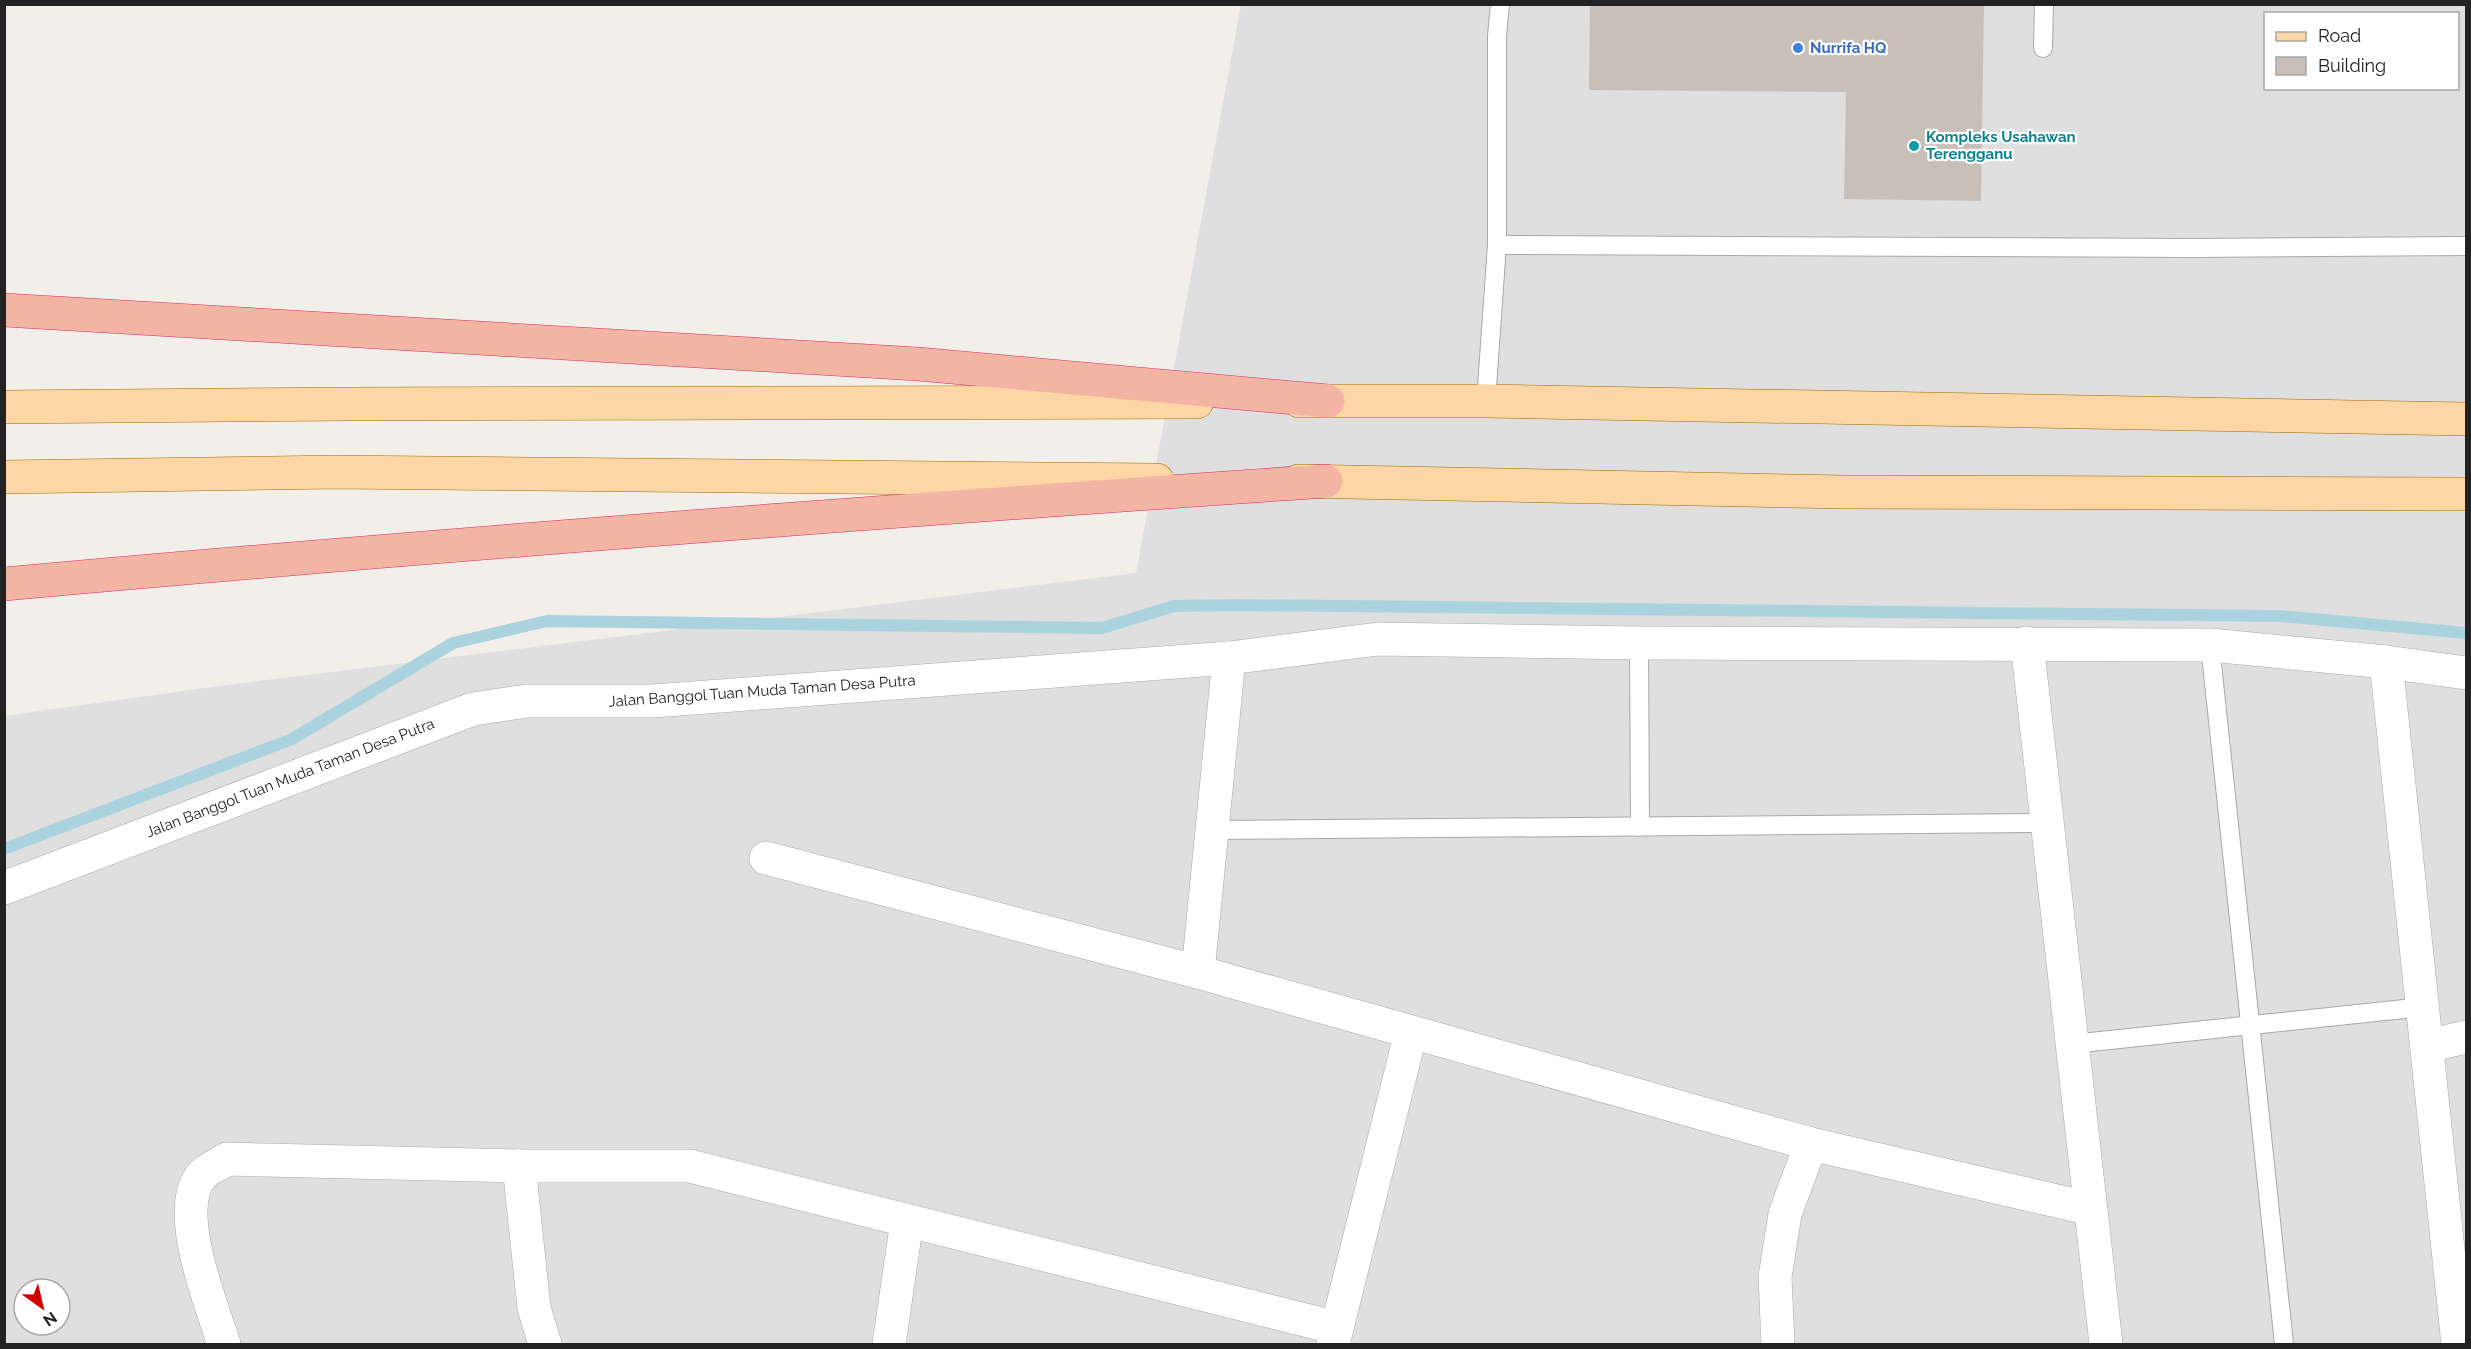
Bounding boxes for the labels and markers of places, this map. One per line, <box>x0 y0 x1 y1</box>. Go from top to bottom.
place label: Nurrifa HQ <box>1810 39 1886 57</box>
marker: Nurrifa HQ <box>1791 41 1805 55</box>
place label: Kompleks Usahawan Terengganu <box>1926 128 2076 163</box>
marker: Kompleks Usahawan Terengganu <box>1907 139 1921 153</box>

